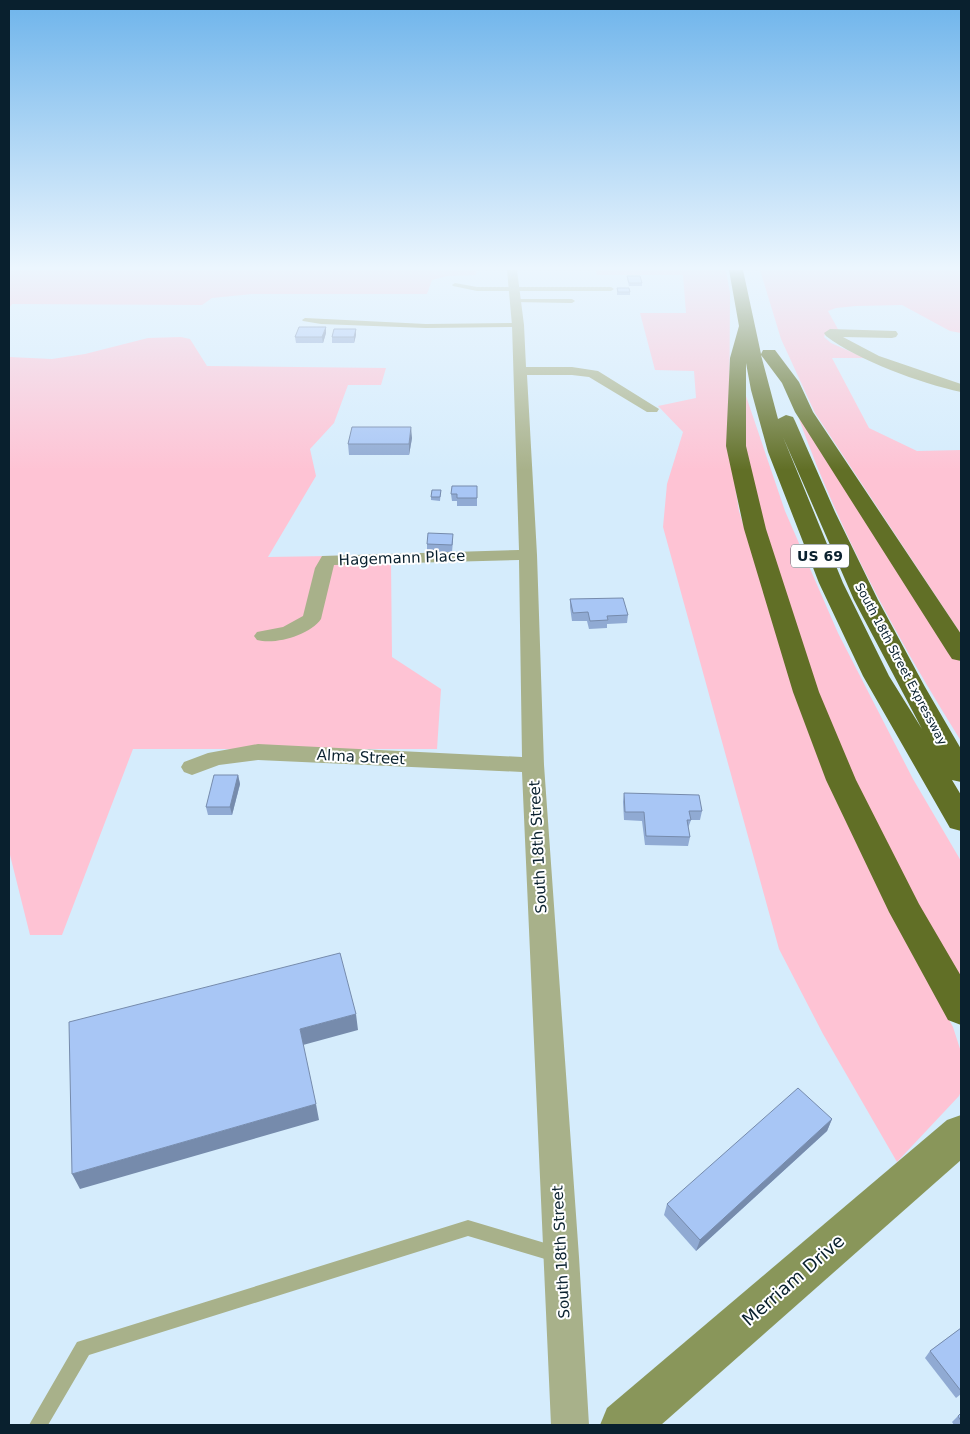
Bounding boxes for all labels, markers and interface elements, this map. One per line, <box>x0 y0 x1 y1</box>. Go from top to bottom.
road number: US 69 <box>791 544 849 568</box>
street label: Hagemann Place <box>338 547 466 569</box>
street label: South 18th Street Expressway <box>852 581 950 747</box>
street label: Alma Street <box>316 746 406 768</box>
street label: South 18th Street <box>526 780 550 914</box>
street label: South 18th Street <box>549 1185 573 1319</box>
street label: Merriam Drive <box>738 1230 848 1330</box>

